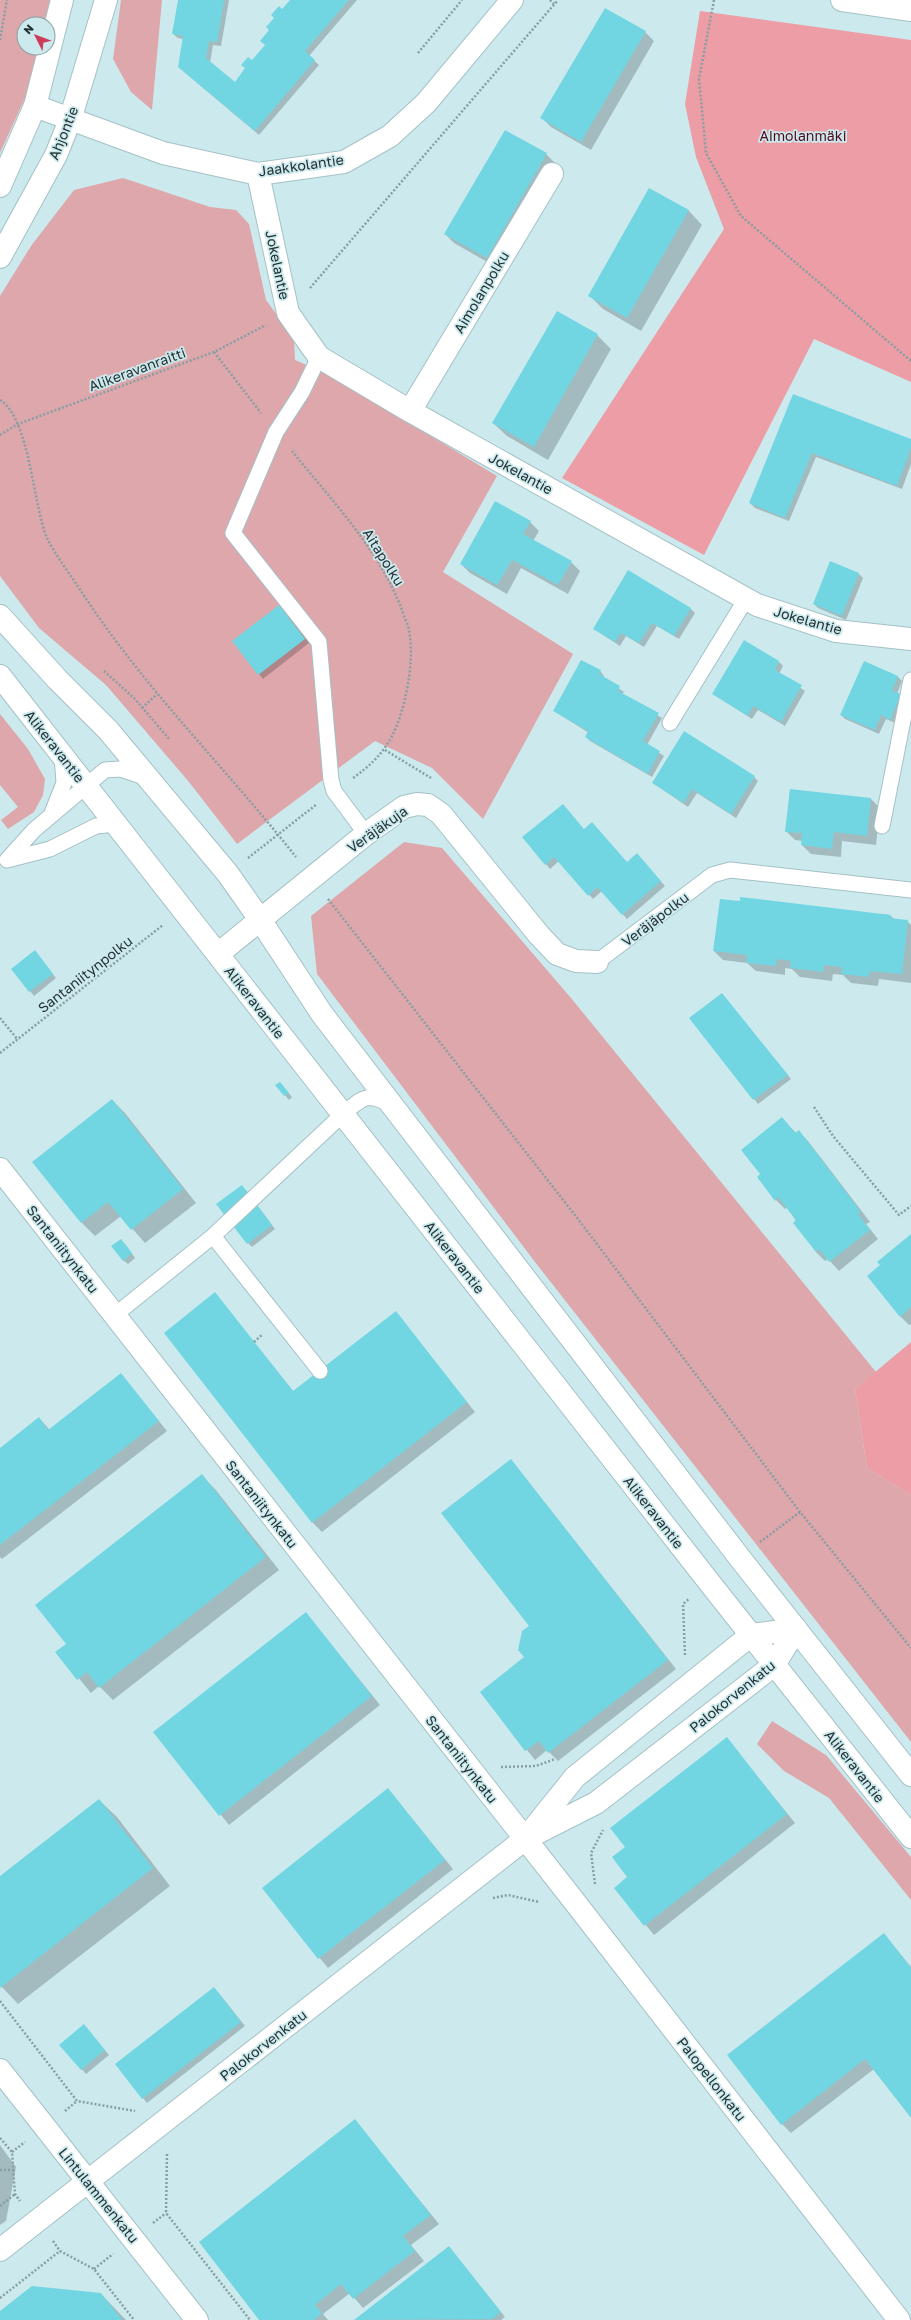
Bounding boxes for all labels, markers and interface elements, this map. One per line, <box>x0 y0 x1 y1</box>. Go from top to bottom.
north arrow <box>16 16 56 56</box>
text: N <box>21 22 36 36</box>
street label: Ahjontie <box>45 104 81 162</box>
park label: Aimolanmäki <box>760 127 846 144</box>
street label: Jaakkolantie <box>257 151 345 179</box>
street label: Jokelantie <box>262 229 294 301</box>
street label: Aimolanpolku <box>450 248 512 336</box>
street label: Alikeravanraitti <box>86 344 188 394</box>
street label: Jokelantie <box>486 449 556 497</box>
street label: Aitapolku <box>360 525 408 589</box>
street label: Jokelantie <box>772 602 844 638</box>
street label: Alikeravantie <box>21 706 89 786</box>
street label: Veräjäkuja <box>344 802 410 856</box>
street label: Veräjäpolku <box>618 888 692 950</box>
street label: Santaniitynpolku <box>34 932 136 1016</box>
street label: Alikeravantie <box>221 962 289 1042</box>
street label: Santaniitynkatu <box>23 1202 103 1296</box>
street label: Alikeravantie <box>421 1217 489 1297</box>
street label: Santaniitynkatu <box>222 1457 302 1551</box>
street label: Alikeravantie <box>620 1472 688 1552</box>
street label: Palokorvenkatu <box>686 1656 778 1736</box>
street label: Santaniitynkatu <box>422 1712 502 1806</box>
street label: Alikeravantie <box>821 1726 889 1806</box>
street label: Palokorvenkatu <box>216 2006 310 2084</box>
street label: Palopellonkatu <box>674 2034 750 2124</box>
street label: Lintulammenkatu <box>55 2144 143 2246</box>

